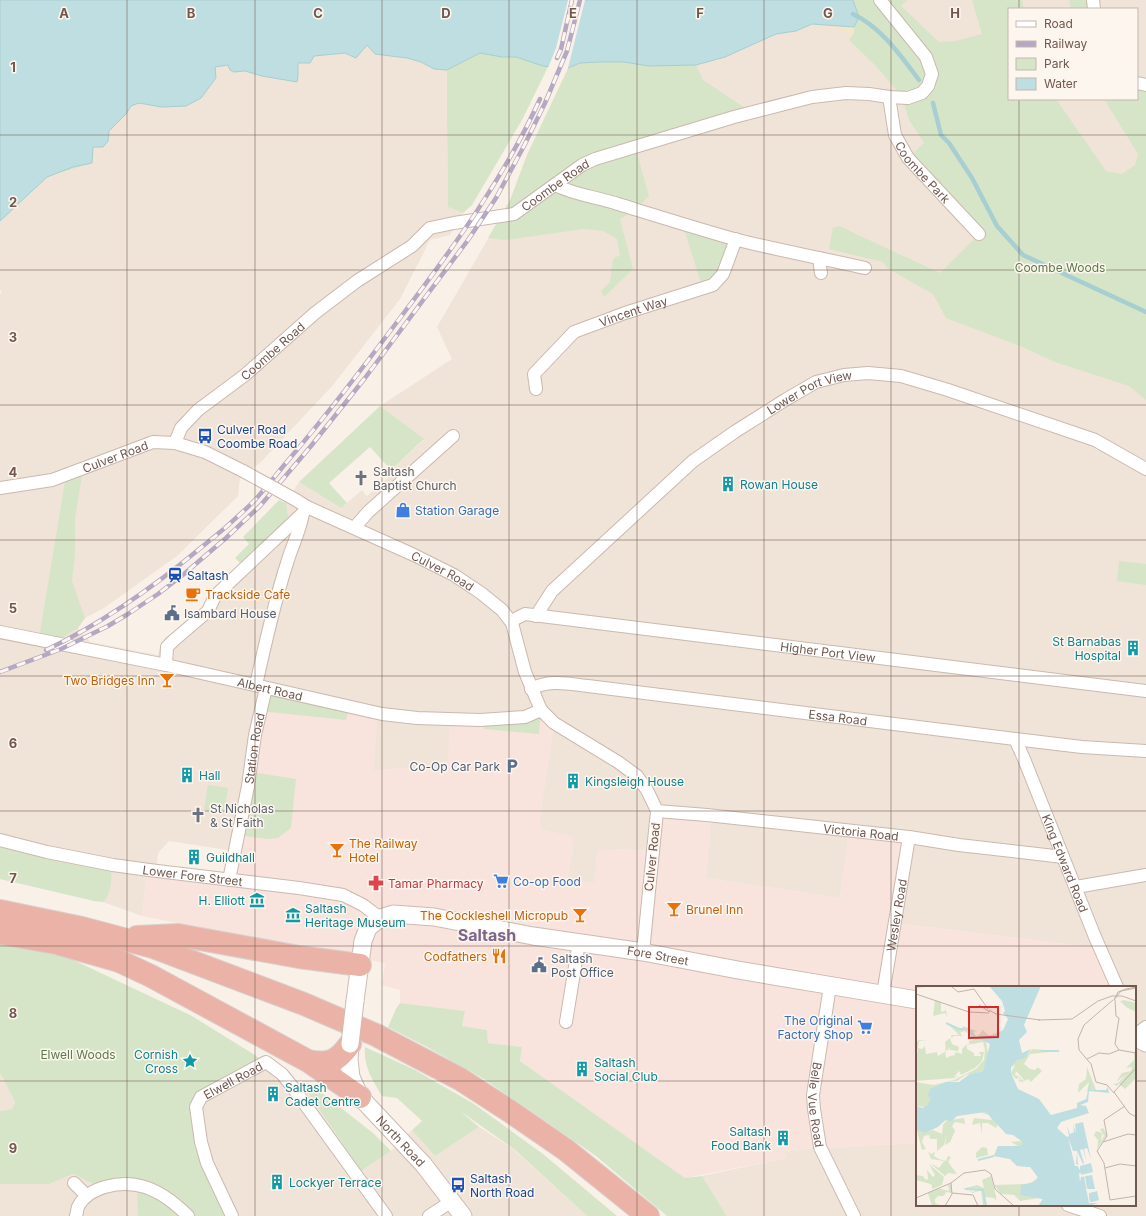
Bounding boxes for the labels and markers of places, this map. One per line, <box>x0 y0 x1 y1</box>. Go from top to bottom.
place label: Culver Road Coombe Road <box>217 422 297 451</box>
bus stop icon: Culver Road Coombe Road <box>196 427 214 445</box>
place label: Saltash Baptist Church <box>373 464 457 493</box>
church icon: Saltash Baptist Church <box>352 469 370 487</box>
building icon: Rowan House <box>719 475 737 493</box>
place label: Rowan House <box>740 477 818 492</box>
shop icon: Station Garage <box>394 501 412 519</box>
place label: Station Garage <box>415 503 499 518</box>
station icon: Saltash <box>166 566 184 584</box>
place label: Saltash <box>187 568 229 583</box>
cafe icon: Trackside Cafe <box>184 585 202 603</box>
place label: Trackside Cafe <box>205 587 290 602</box>
public building icon: Isambard House <box>163 604 181 622</box>
place label: Isambard House <box>184 606 277 621</box>
place label: St Barnabas Hospital <box>1052 634 1121 663</box>
building icon: St Barnabas Hospital <box>1124 639 1142 657</box>
bar icon: Two Bridges Inn <box>158 671 176 689</box>
place label: Two Bridges Inn <box>64 673 155 688</box>
parking icon: Co-Op Car Park <box>503 757 521 775</box>
place label: Co-Op Car Park <box>410 759 500 774</box>
building icon: Hall <box>178 766 196 784</box>
place label: Hall <box>199 768 220 783</box>
building icon: Kingsleigh House <box>564 772 582 790</box>
place label: Kingsleigh House <box>585 774 684 789</box>
place label: St Nicholas & St Faith <box>210 801 274 830</box>
church icon: St Nicholas & St Faith <box>189 806 207 824</box>
place label: The Railway Hotel <box>349 836 418 865</box>
bar icon: The Railway Hotel <box>328 841 346 859</box>
building icon: Guildhall <box>185 848 203 866</box>
place label: Guildhall <box>206 850 255 865</box>
supermarket icon: Co-op Food <box>492 872 510 890</box>
pharmacy icon: Tamar Pharmacy <box>367 874 385 892</box>
place label: Co-op Food <box>513 874 581 889</box>
place label: Tamar Pharmacy <box>388 876 484 891</box>
museum icon: H. Elliott <box>248 891 266 909</box>
place label: H. Elliott <box>199 893 245 908</box>
bar icon: Brunel Inn <box>665 900 683 918</box>
place label: Saltash Heritage Museum <box>305 901 406 930</box>
place label: Brunel Inn <box>686 902 743 917</box>
museum icon: Saltash Heritage Museum <box>284 906 302 924</box>
bar icon: The Cockleshell Micropub <box>571 906 589 924</box>
place label: The Cockleshell Micropub <box>420 908 568 923</box>
restaurant icon: Codfathers <box>490 947 508 965</box>
place label: Codfathers <box>424 949 487 964</box>
place label: Saltash Post Office <box>551 951 614 980</box>
public building icon: Saltash Post Office <box>530 956 548 974</box>
place label: The Original Factory Shop <box>777 1013 853 1042</box>
supermarket icon: The Original Factory Shop <box>856 1018 874 1036</box>
place label: Cornish Cross <box>134 1047 178 1076</box>
place icon: Cornish Cross <box>181 1052 199 1070</box>
place label: Saltash Social Club <box>594 1055 658 1084</box>
building icon: Saltash Social Club <box>573 1060 591 1078</box>
place label: Saltash Cadet Centre <box>285 1080 360 1109</box>
building icon: Saltash Cadet Centre <box>264 1085 282 1103</box>
place label: Saltash Food Bank <box>711 1124 771 1153</box>
building icon: Saltash Food Bank <box>774 1129 792 1147</box>
place label: Saltash North Road <box>470 1171 534 1200</box>
building icon: Lockyer Terrace <box>268 1173 286 1191</box>
place label: Lockyer Terrace <box>289 1175 381 1190</box>
bus stop icon: Saltash North Road <box>449 1176 467 1194</box>

